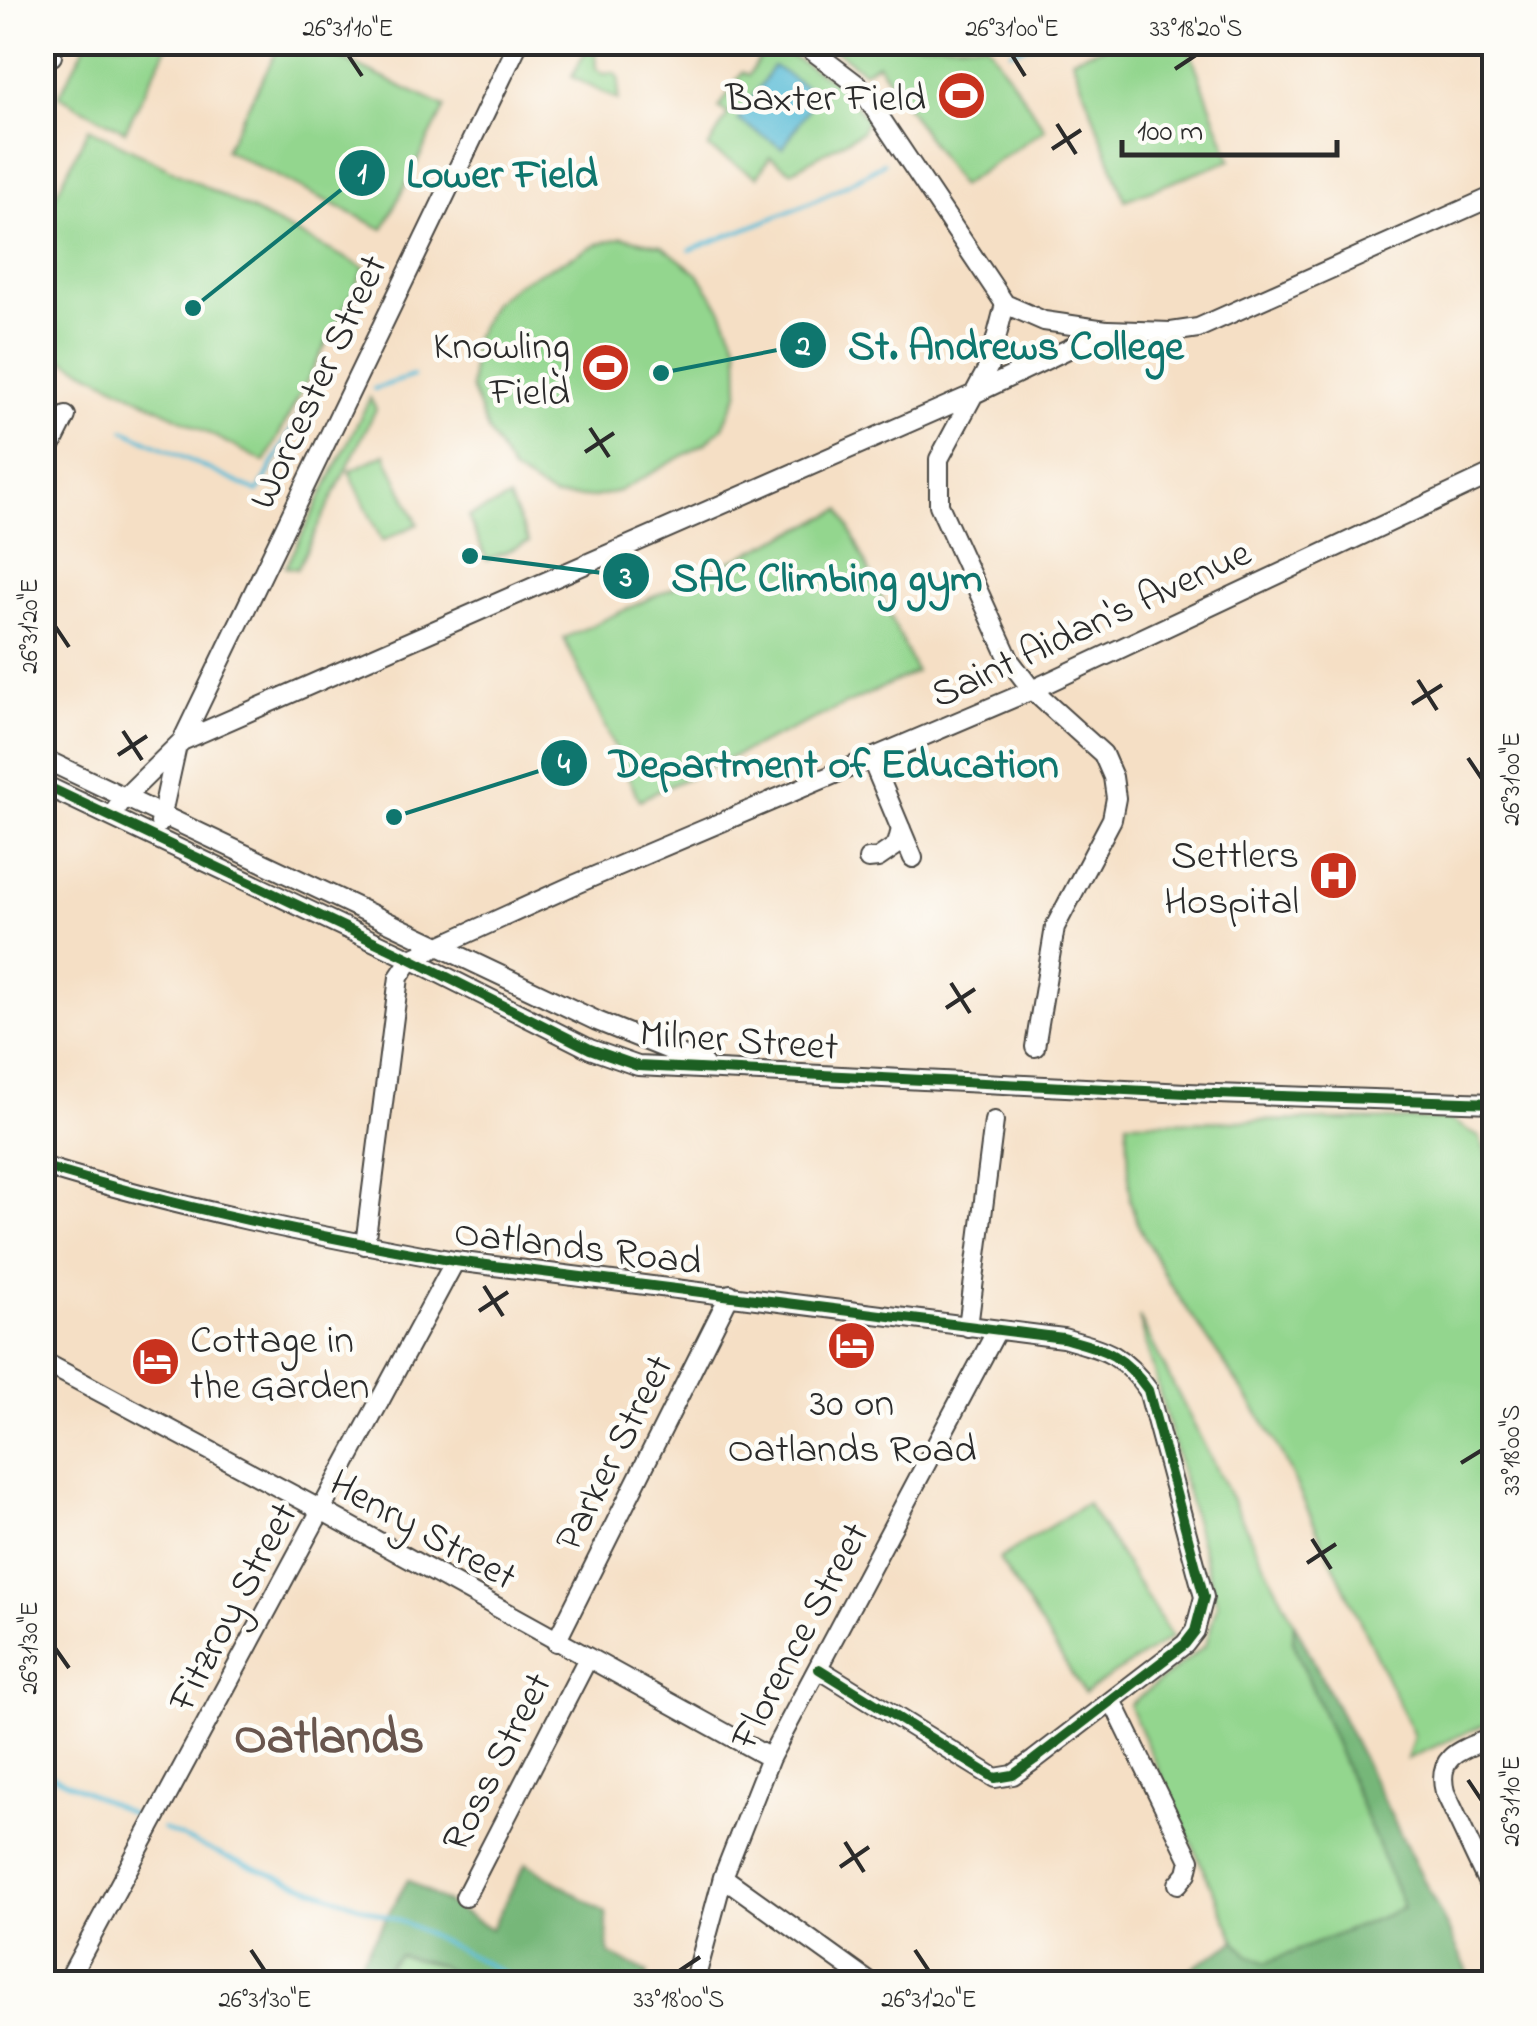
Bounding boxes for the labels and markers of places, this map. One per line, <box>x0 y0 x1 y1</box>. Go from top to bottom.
sports icon: Baxter Field <box>935 70 987 122</box>
place label: Baxter Field <box>725 71 926 130</box>
callout: Lower Field <box>337 137 618 209</box>
callout: St. Andrews College <box>778 309 1204 381</box>
place label: Knowling Field <box>433 319 570 424</box>
sports icon: Knowling Field <box>579 341 631 393</box>
callout: SAC Climbing gym <box>601 540 1003 612</box>
callout: Department of Education <box>539 727 1078 799</box>
place label: Settlers Hospital <box>1164 828 1299 933</box>
hospital icon: Settlers Hospital <box>1308 850 1360 902</box>
place label: Cottage in the Garden <box>190 1313 370 1418</box>
hotel icon: 30 on Oatlands Road <box>826 1320 878 1372</box>
hotel icon: Cottage in the Garden <box>129 1335 181 1387</box>
place label: 30 on Oatlands Road <box>727 1376 977 1481</box>

